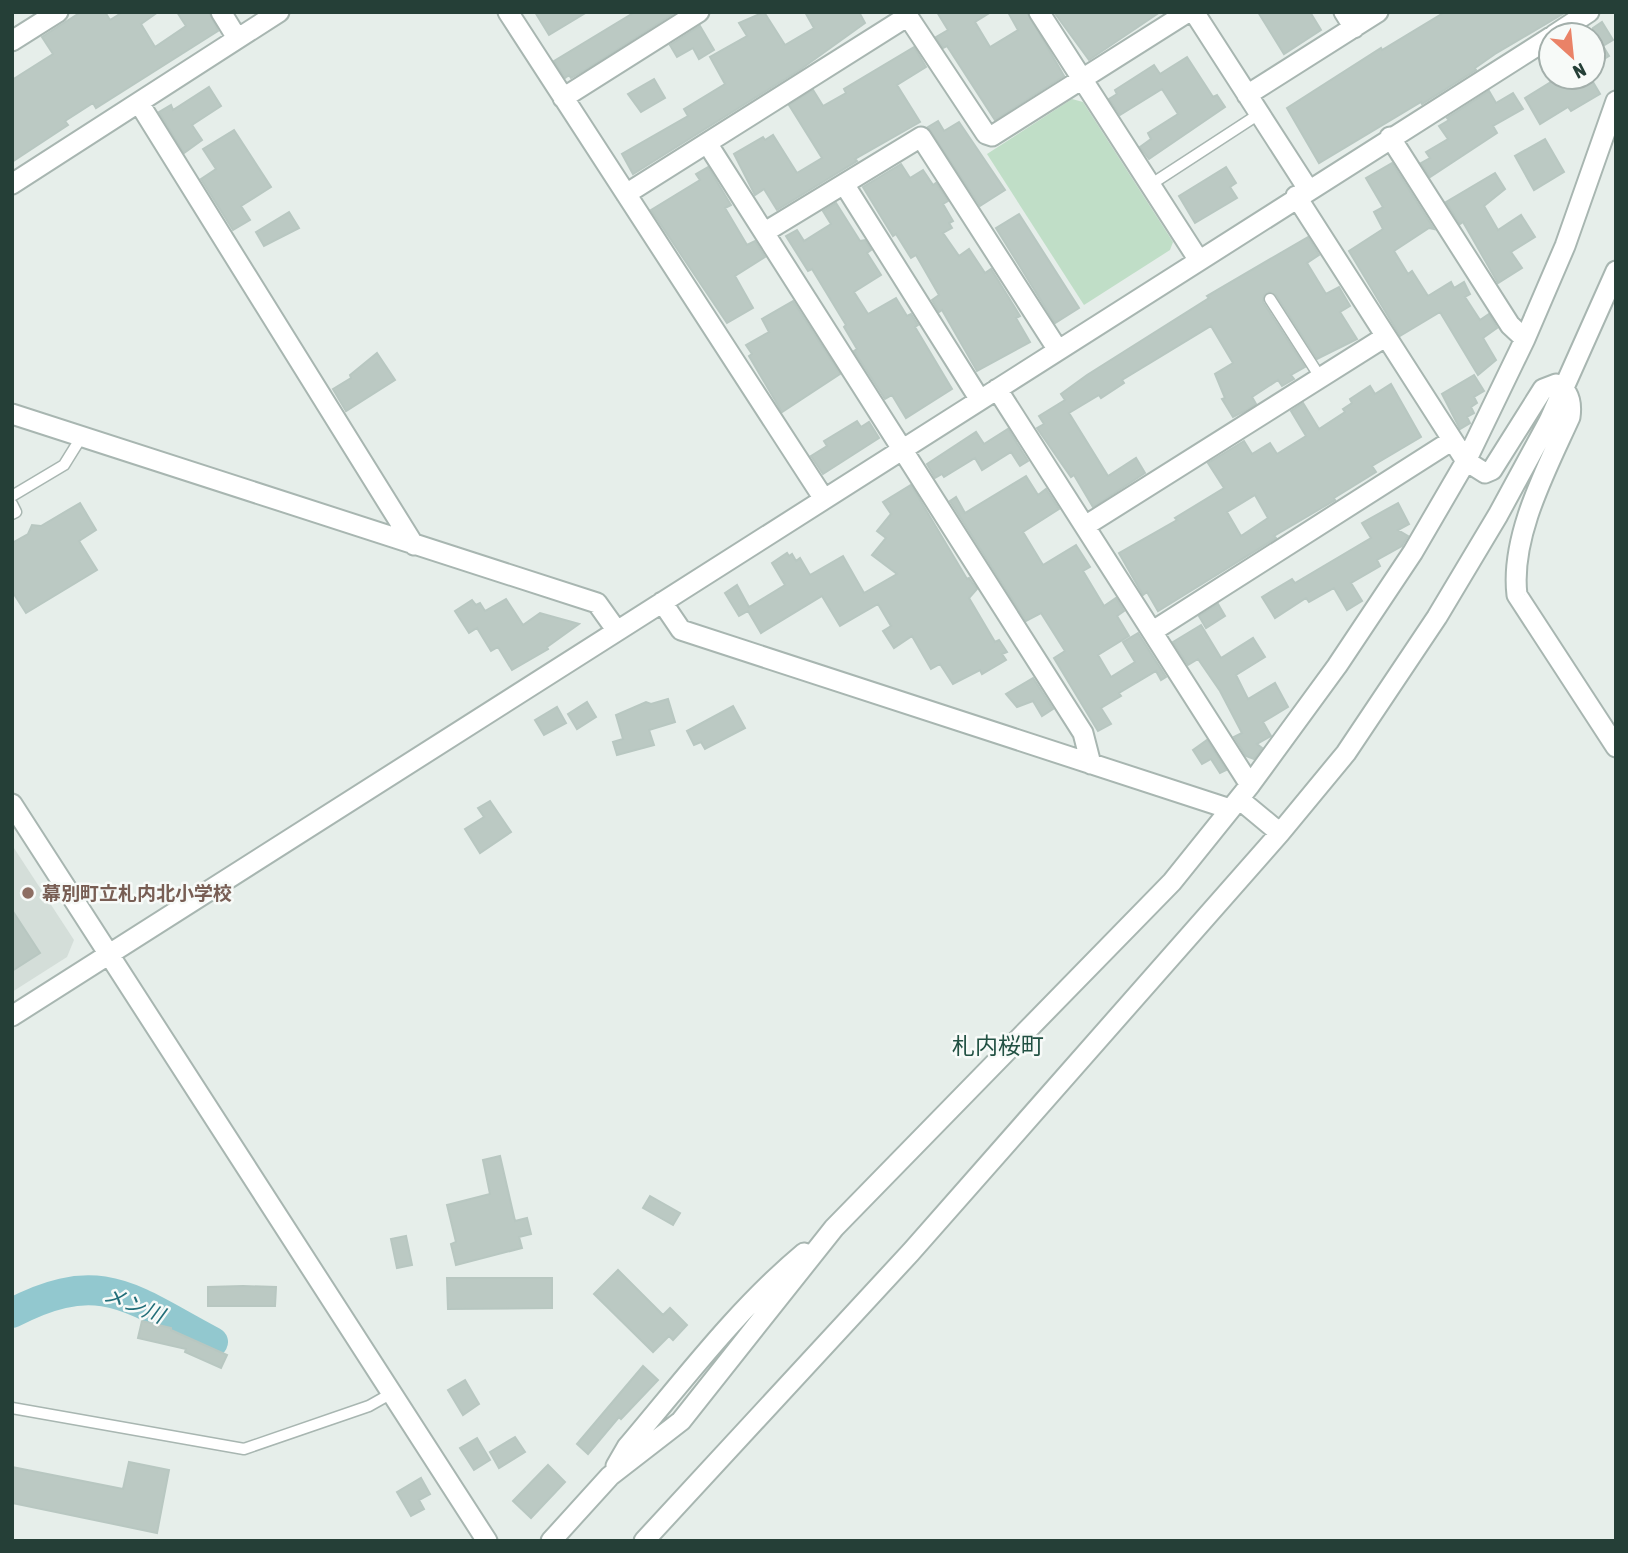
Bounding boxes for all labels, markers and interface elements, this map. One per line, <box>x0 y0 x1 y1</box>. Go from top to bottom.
north arrow <box>1537 21 1607 91</box>
text: N <box>1570 59 1590 83</box>
place label: 幕別町立札内北小学校 <box>42 882 232 904</box>
marker: 幕別町立札内北小学校 <box>20 885 36 901</box>
district label: 札内桜町 <box>952 1033 1044 1059</box>
water label: メン川 <box>101 1281 170 1328</box>

